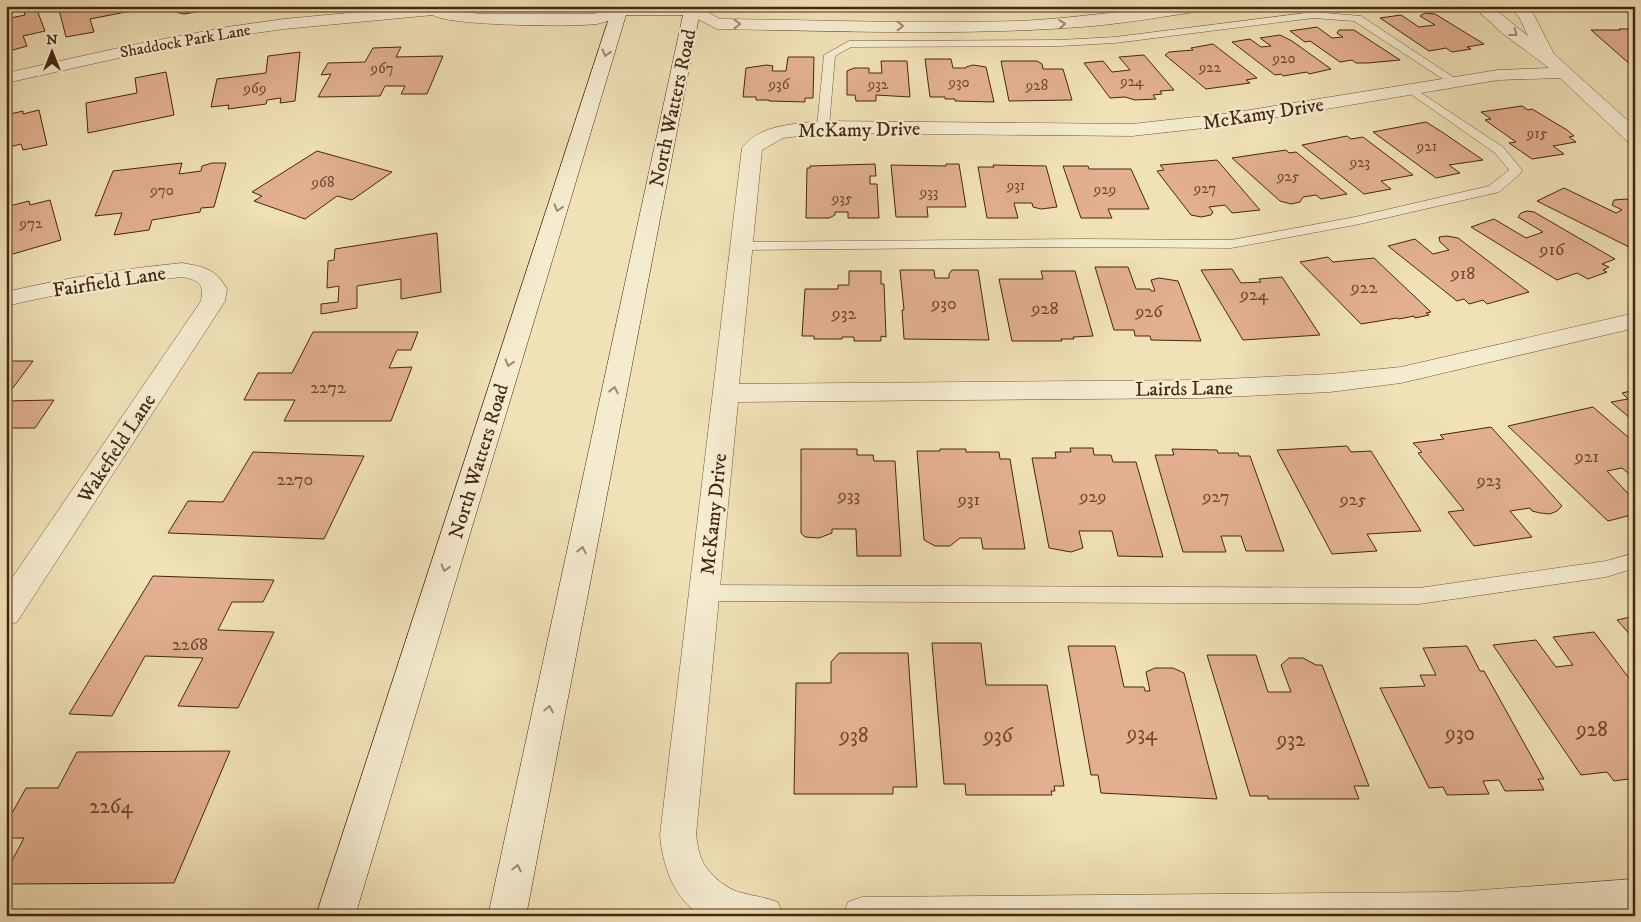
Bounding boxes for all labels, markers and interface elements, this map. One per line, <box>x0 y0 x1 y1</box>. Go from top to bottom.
one-way arrow <box>1058 18 1066 29</box>
one-way arrow <box>734 19 741 29</box>
street label: Shaddock Park Lane <box>118 20 252 62</box>
one-way arrow <box>896 21 904 31</box>
street label: North Watters Road <box>645 27 702 190</box>
one-way arrow <box>1508 27 1517 36</box>
north arrow <box>28 28 78 78</box>
text: N <box>46 31 58 49</box>
one-way arrow <box>602 48 612 56</box>
house number: 920 <box>1272 49 1295 68</box>
house number: 922 <box>1198 58 1222 77</box>
house number: 967 <box>369 59 394 78</box>
house number: 924 <box>1119 72 1144 91</box>
house number: 930 <box>947 73 970 92</box>
house number: 936 <box>768 75 791 94</box>
house number: 932 <box>867 75 889 94</box>
house number: 928 <box>1025 76 1048 95</box>
house number: 969 <box>243 79 266 98</box>
street label: McKamy Drive <box>1201 93 1326 136</box>
street label: McKamy Drive <box>798 117 920 144</box>
house number: 915 <box>1526 124 1548 143</box>
house number: 921 <box>1416 137 1437 156</box>
house number: 923 <box>1349 153 1370 172</box>
house number: 925 <box>1276 167 1300 186</box>
house number: 968 <box>311 173 334 192</box>
house number: 931 <box>1006 176 1025 195</box>
house number: 927 <box>1193 179 1216 198</box>
house number: 929 <box>1093 180 1116 199</box>
house number: 970 <box>149 181 174 200</box>
house number: 933 <box>919 183 938 202</box>
house number: 935 <box>831 189 853 208</box>
one-way arrow <box>553 203 563 211</box>
house number: 972 <box>19 214 43 233</box>
house number: 916 <box>1539 239 1565 261</box>
street label: Fairfield Lane <box>51 261 168 304</box>
house number: 918 <box>1450 263 1475 285</box>
house number: 922 <box>1350 277 1377 299</box>
house number: 924 <box>1239 284 1269 306</box>
house number: 930 <box>930 293 957 315</box>
house number: 928 <box>1031 298 1058 320</box>
house number: 926 <box>1134 301 1163 323</box>
house number: 932 <box>831 303 856 325</box>
one-way arrow <box>505 358 515 366</box>
street label: Lairds Lane <box>1135 376 1233 403</box>
house number: 2272 <box>310 377 346 399</box>
street label: North Watters Road <box>444 381 515 542</box>
one-way arrow <box>608 386 619 395</box>
street label: Wakefield Lane <box>72 390 162 509</box>
house number: 921 <box>1574 446 1599 468</box>
street label: McKamy Drive <box>696 452 733 576</box>
house number: 2270 <box>277 469 313 491</box>
house number: 923 <box>1476 470 1501 492</box>
house number: 933 <box>837 485 860 507</box>
house number: 929 <box>1079 486 1106 508</box>
house number: 927 <box>1202 486 1229 508</box>
house number: 931 <box>957 489 980 511</box>
house number: 925 <box>1339 489 1366 511</box>
one-way arrow <box>576 545 587 554</box>
one-way arrow <box>440 563 450 572</box>
house number: 2268 <box>172 634 208 656</box>
one-way arrow <box>544 704 554 713</box>
house number: 928 <box>1575 717 1608 743</box>
house number: 934 <box>1126 721 1158 747</box>
house number: 930 <box>1444 721 1475 747</box>
house number: 938 <box>839 723 868 749</box>
house number: 936 <box>982 723 1014 749</box>
house number: 932 <box>1276 727 1306 753</box>
house number: 2264 <box>89 794 134 820</box>
one-way arrow <box>511 864 522 872</box>

